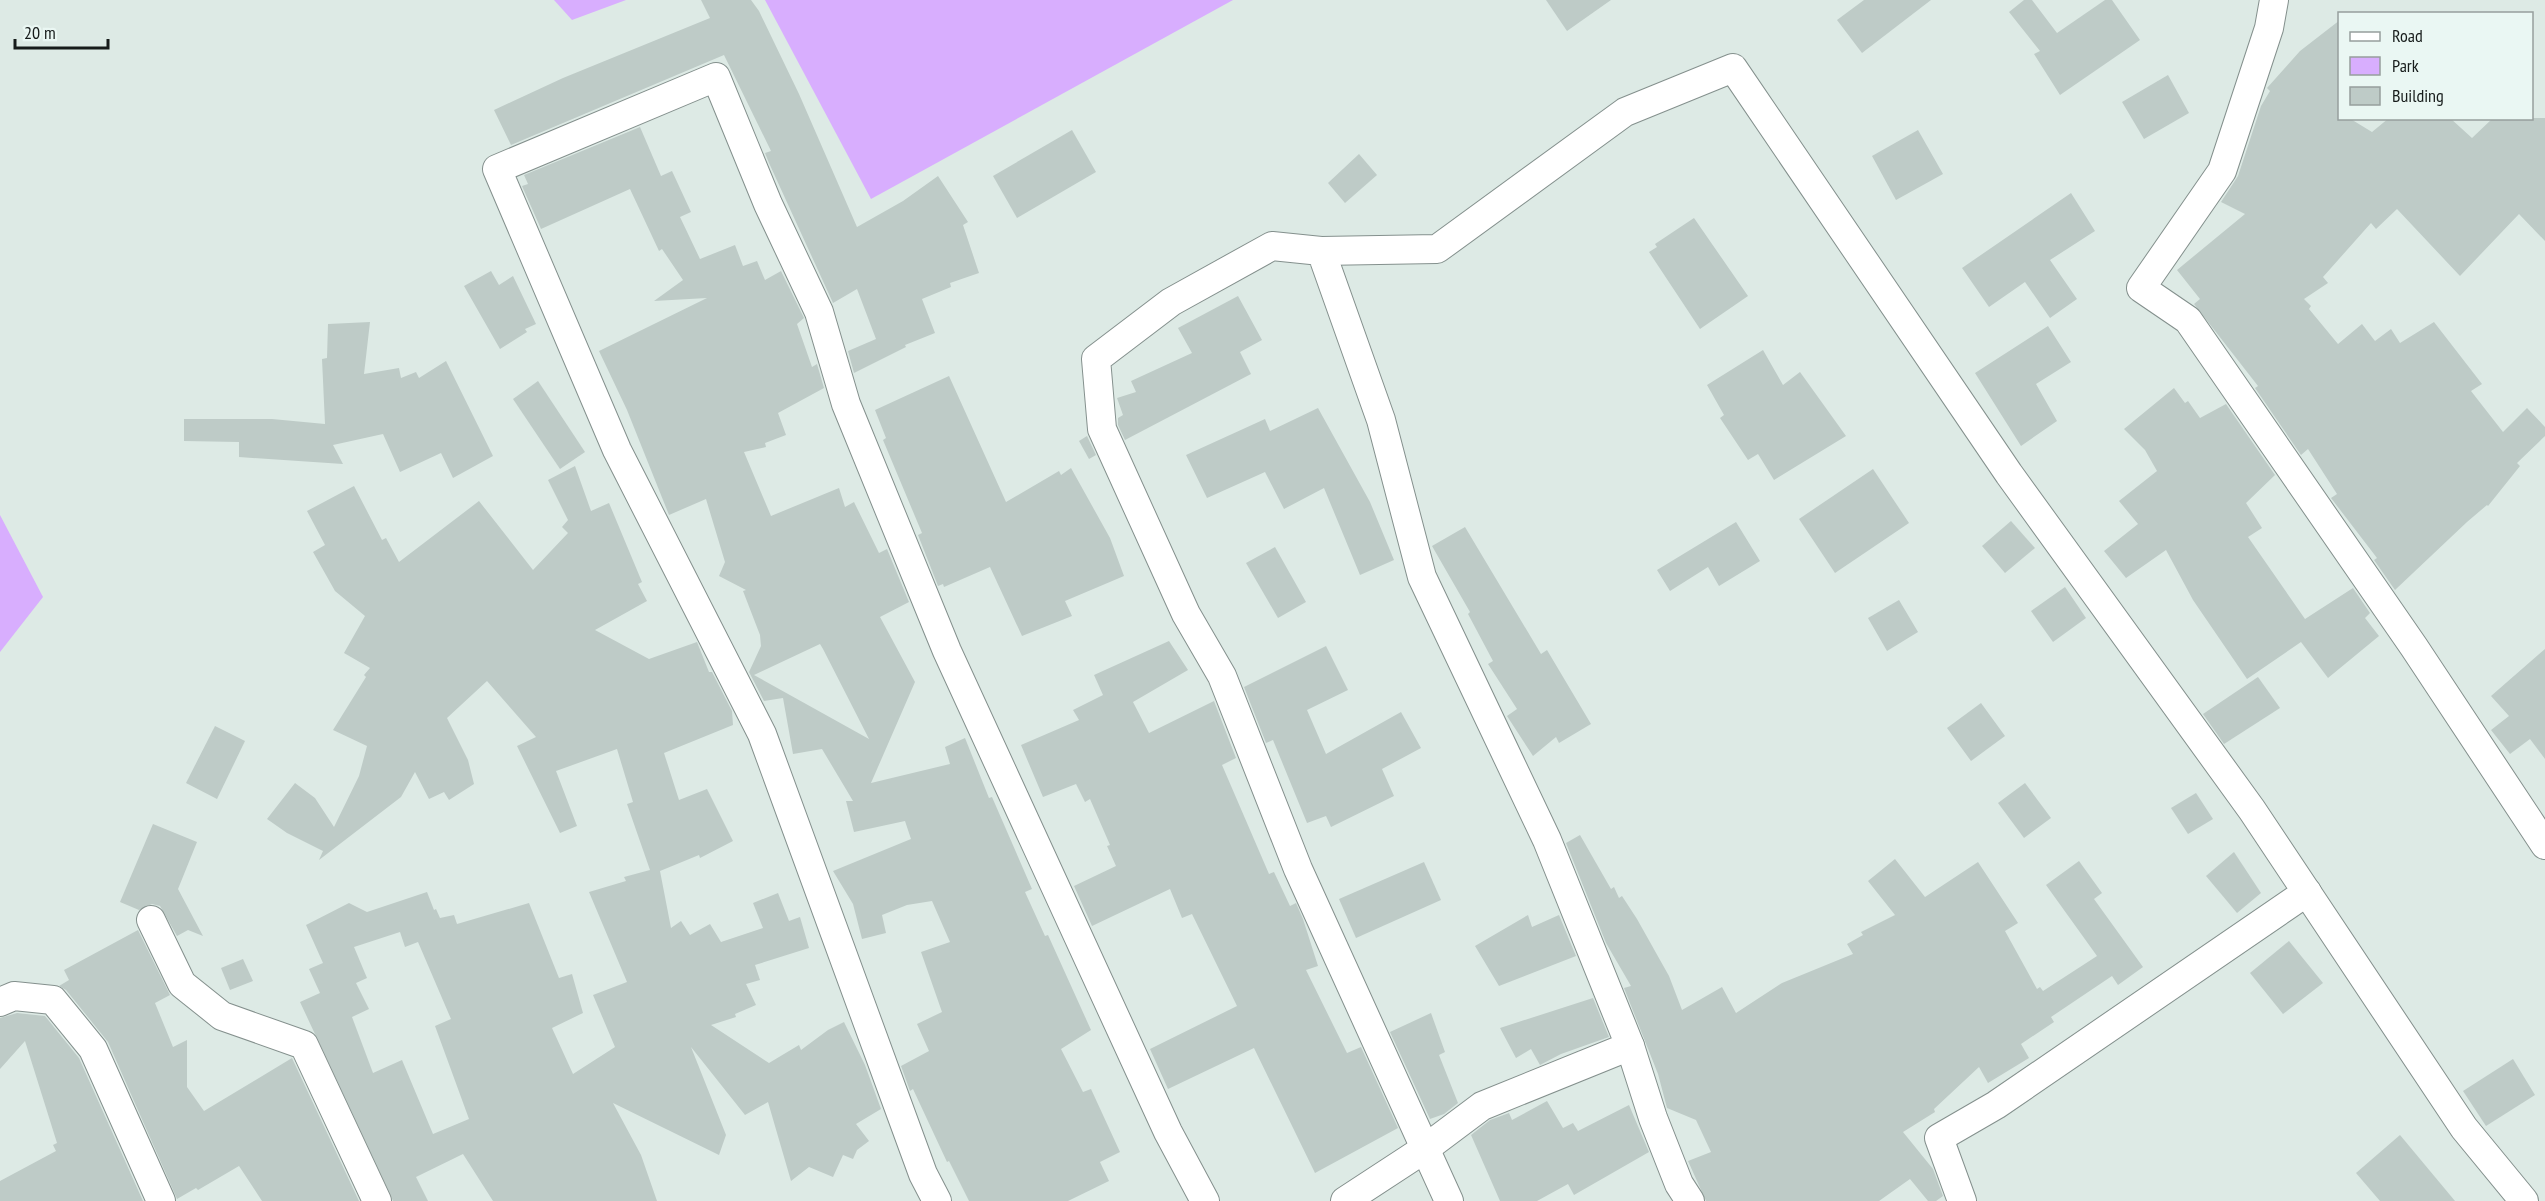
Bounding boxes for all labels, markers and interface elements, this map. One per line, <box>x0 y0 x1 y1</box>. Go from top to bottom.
scale bar <box>15 12 108 50</box>
legend <box>2338 12 2533 120</box>
text: 20 m <box>24 21 56 44</box>
text: Road <box>2392 24 2423 47</box>
text: Park <box>2392 54 2419 77</box>
text: Building <box>2392 84 2444 107</box>

